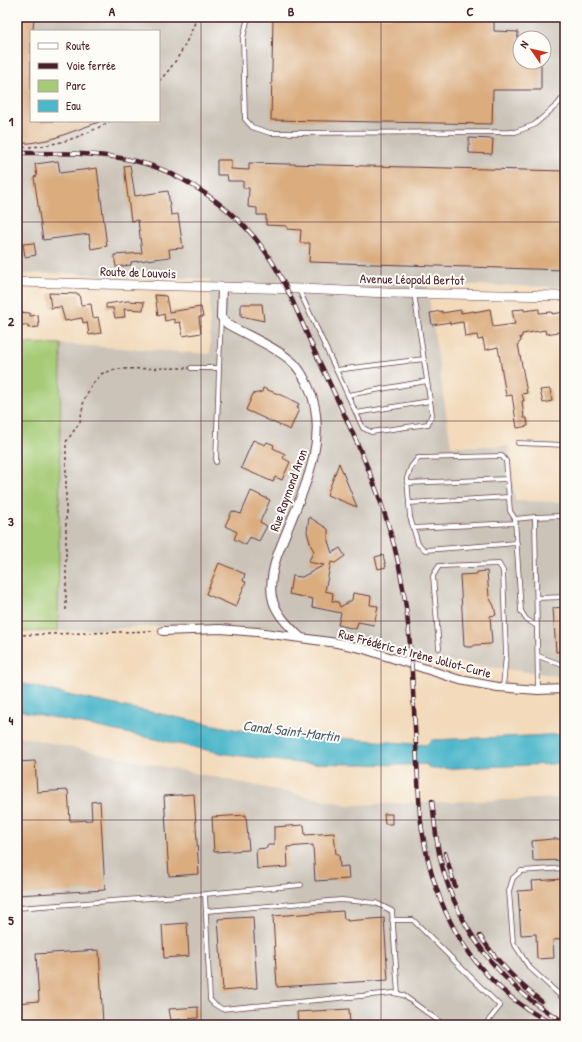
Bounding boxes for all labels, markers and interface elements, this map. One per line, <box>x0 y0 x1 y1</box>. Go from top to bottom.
text: A <box>109 2 116 20</box>
text: B <box>288 2 295 20</box>
text: C <box>466 2 474 20</box>
legend <box>30 30 160 122</box>
north arrow <box>512 30 552 70</box>
text: Route <box>66 37 90 54</box>
text: N <box>516 38 531 51</box>
text: Voie ferrée <box>66 57 116 74</box>
text: Parc <box>66 77 86 94</box>
text: Eau <box>66 97 81 114</box>
text: 1 <box>9 112 14 130</box>
street label: Route de Louvois <box>100 262 176 282</box>
street label: Avenue Léopold Bertot <box>360 269 465 289</box>
text: 2 <box>8 312 15 330</box>
street label: Rue Raymond Aron <box>265 446 311 534</box>
text: 3 <box>8 512 14 530</box>
street label: Rue Frédéric et Irène Joliot-Curie <box>337 624 493 682</box>
text: 4 <box>9 711 14 729</box>
water label: Canal Saint-Martin <box>242 715 342 746</box>
text: 5 <box>8 911 14 929</box>

